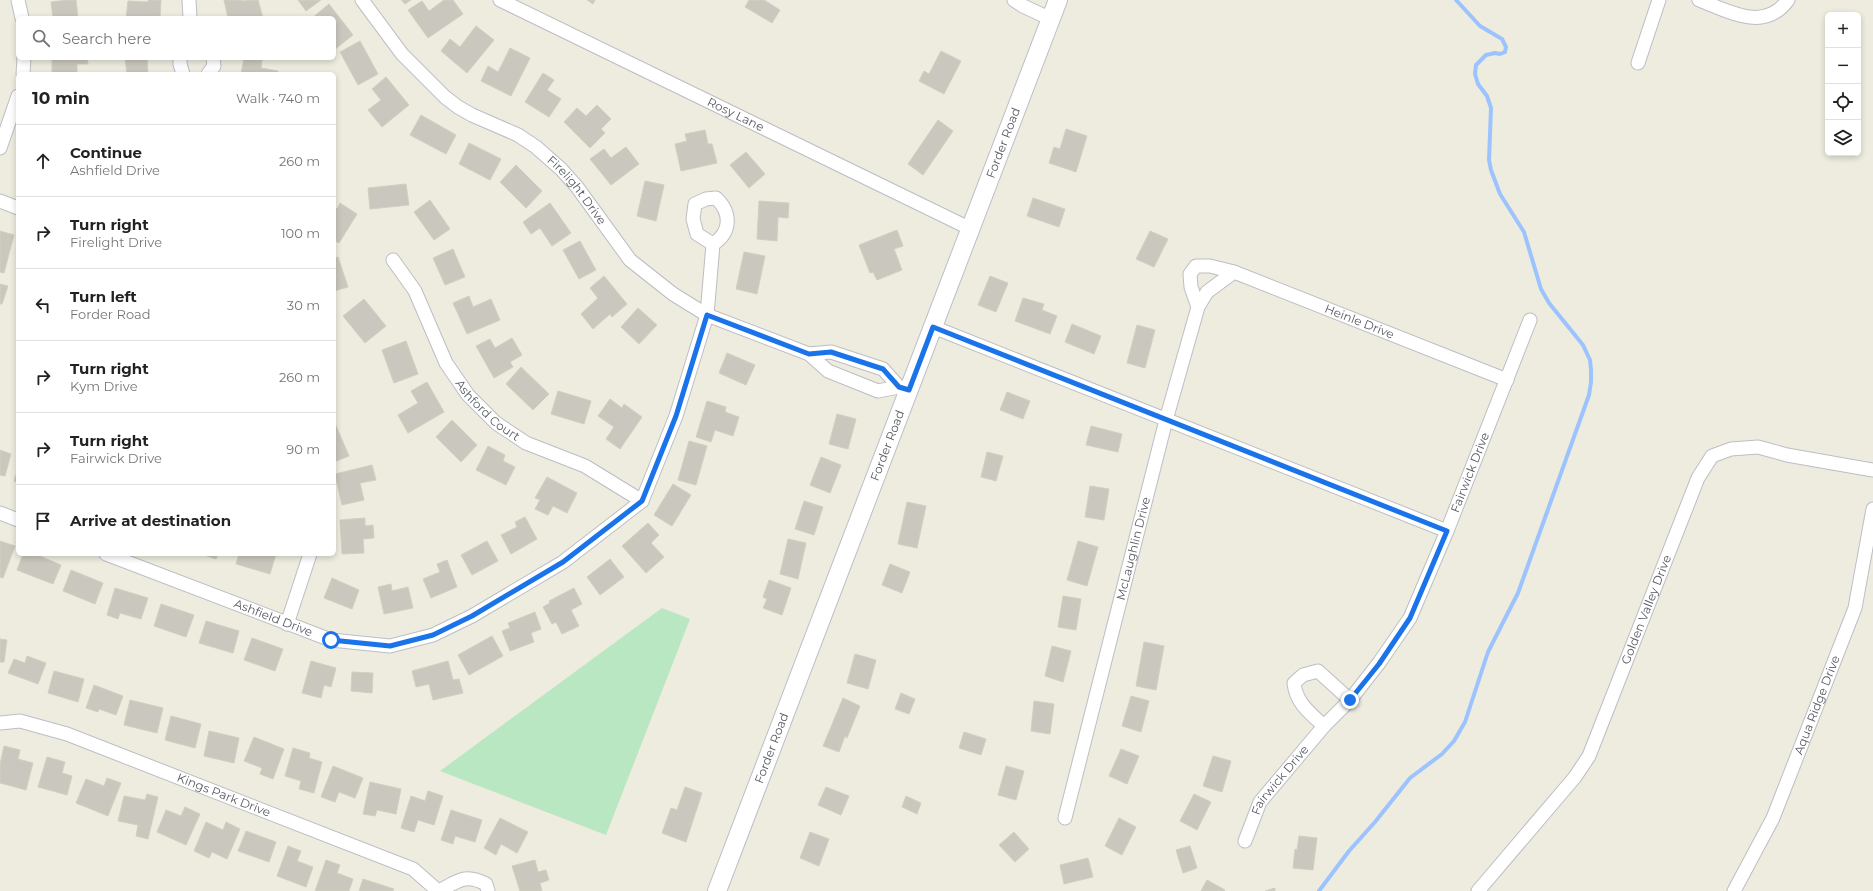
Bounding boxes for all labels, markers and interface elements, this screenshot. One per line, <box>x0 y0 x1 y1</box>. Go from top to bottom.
map controls <box>1825 12 1861 156</box>
button: + <box>1825 12 1861 48</box>
search box <box>16 16 336 60</box>
icon: search <box>30 27 52 49</box>
text: Search here <box>62 29 151 48</box>
button: − <box>1825 48 1861 84</box>
button: locate <box>1825 84 1861 120</box>
text: 10 min <box>32 88 90 108</box>
text: Walk · 740 m <box>236 90 320 106</box>
street label: Rosy Lane <box>705 94 767 134</box>
street label: Forder Road <box>983 105 1023 180</box>
button: layers <box>1825 120 1861 156</box>
text: Continue <box>70 143 142 162</box>
icon: ahead <box>32 150 54 172</box>
street label: Firelight Drive <box>544 152 610 227</box>
text: 260 m <box>279 153 320 169</box>
text: Ashfield Drive <box>70 162 160 178</box>
text: Turn right <box>70 215 149 234</box>
icon: right <box>32 222 54 244</box>
text: 100 m <box>281 225 320 241</box>
text: Firelight Drive <box>70 234 162 250</box>
text: Turn left <box>70 287 137 306</box>
icon: left <box>32 294 54 316</box>
text: 30 m <box>287 297 320 313</box>
street label: Heinle Drive <box>1323 301 1397 342</box>
text: Forder Road <box>70 306 150 322</box>
text: Turn right <box>70 359 149 378</box>
icon: right <box>32 366 54 388</box>
text: 260 m <box>279 369 320 385</box>
street label: Ashford Court <box>453 376 523 444</box>
text: Kym Drive <box>70 378 138 394</box>
street label: Forder Road <box>867 408 907 483</box>
street label: Fairwick Drive <box>1447 430 1492 515</box>
text: Turn right <box>70 431 149 450</box>
icon: right <box>32 438 54 460</box>
text: 90 m <box>286 441 320 457</box>
text: Fairwick Drive <box>70 450 162 466</box>
street label: McLaughlin Drive <box>1113 495 1153 602</box>
icon: arrive <box>32 510 54 532</box>
text: Arrive at destination <box>70 511 231 530</box>
street label: Golden Valley Drive <box>1618 553 1674 666</box>
street label: Ashfield Drive <box>232 596 315 639</box>
route start <box>322 631 340 649</box>
street label: Aqua Ridge Drive <box>1791 653 1843 757</box>
route end <box>1341 691 1359 709</box>
street label: Forder Road <box>751 711 792 785</box>
street label: Fairwick Drive <box>1248 742 1312 817</box>
street label: Kings Park Drive <box>175 770 273 820</box>

